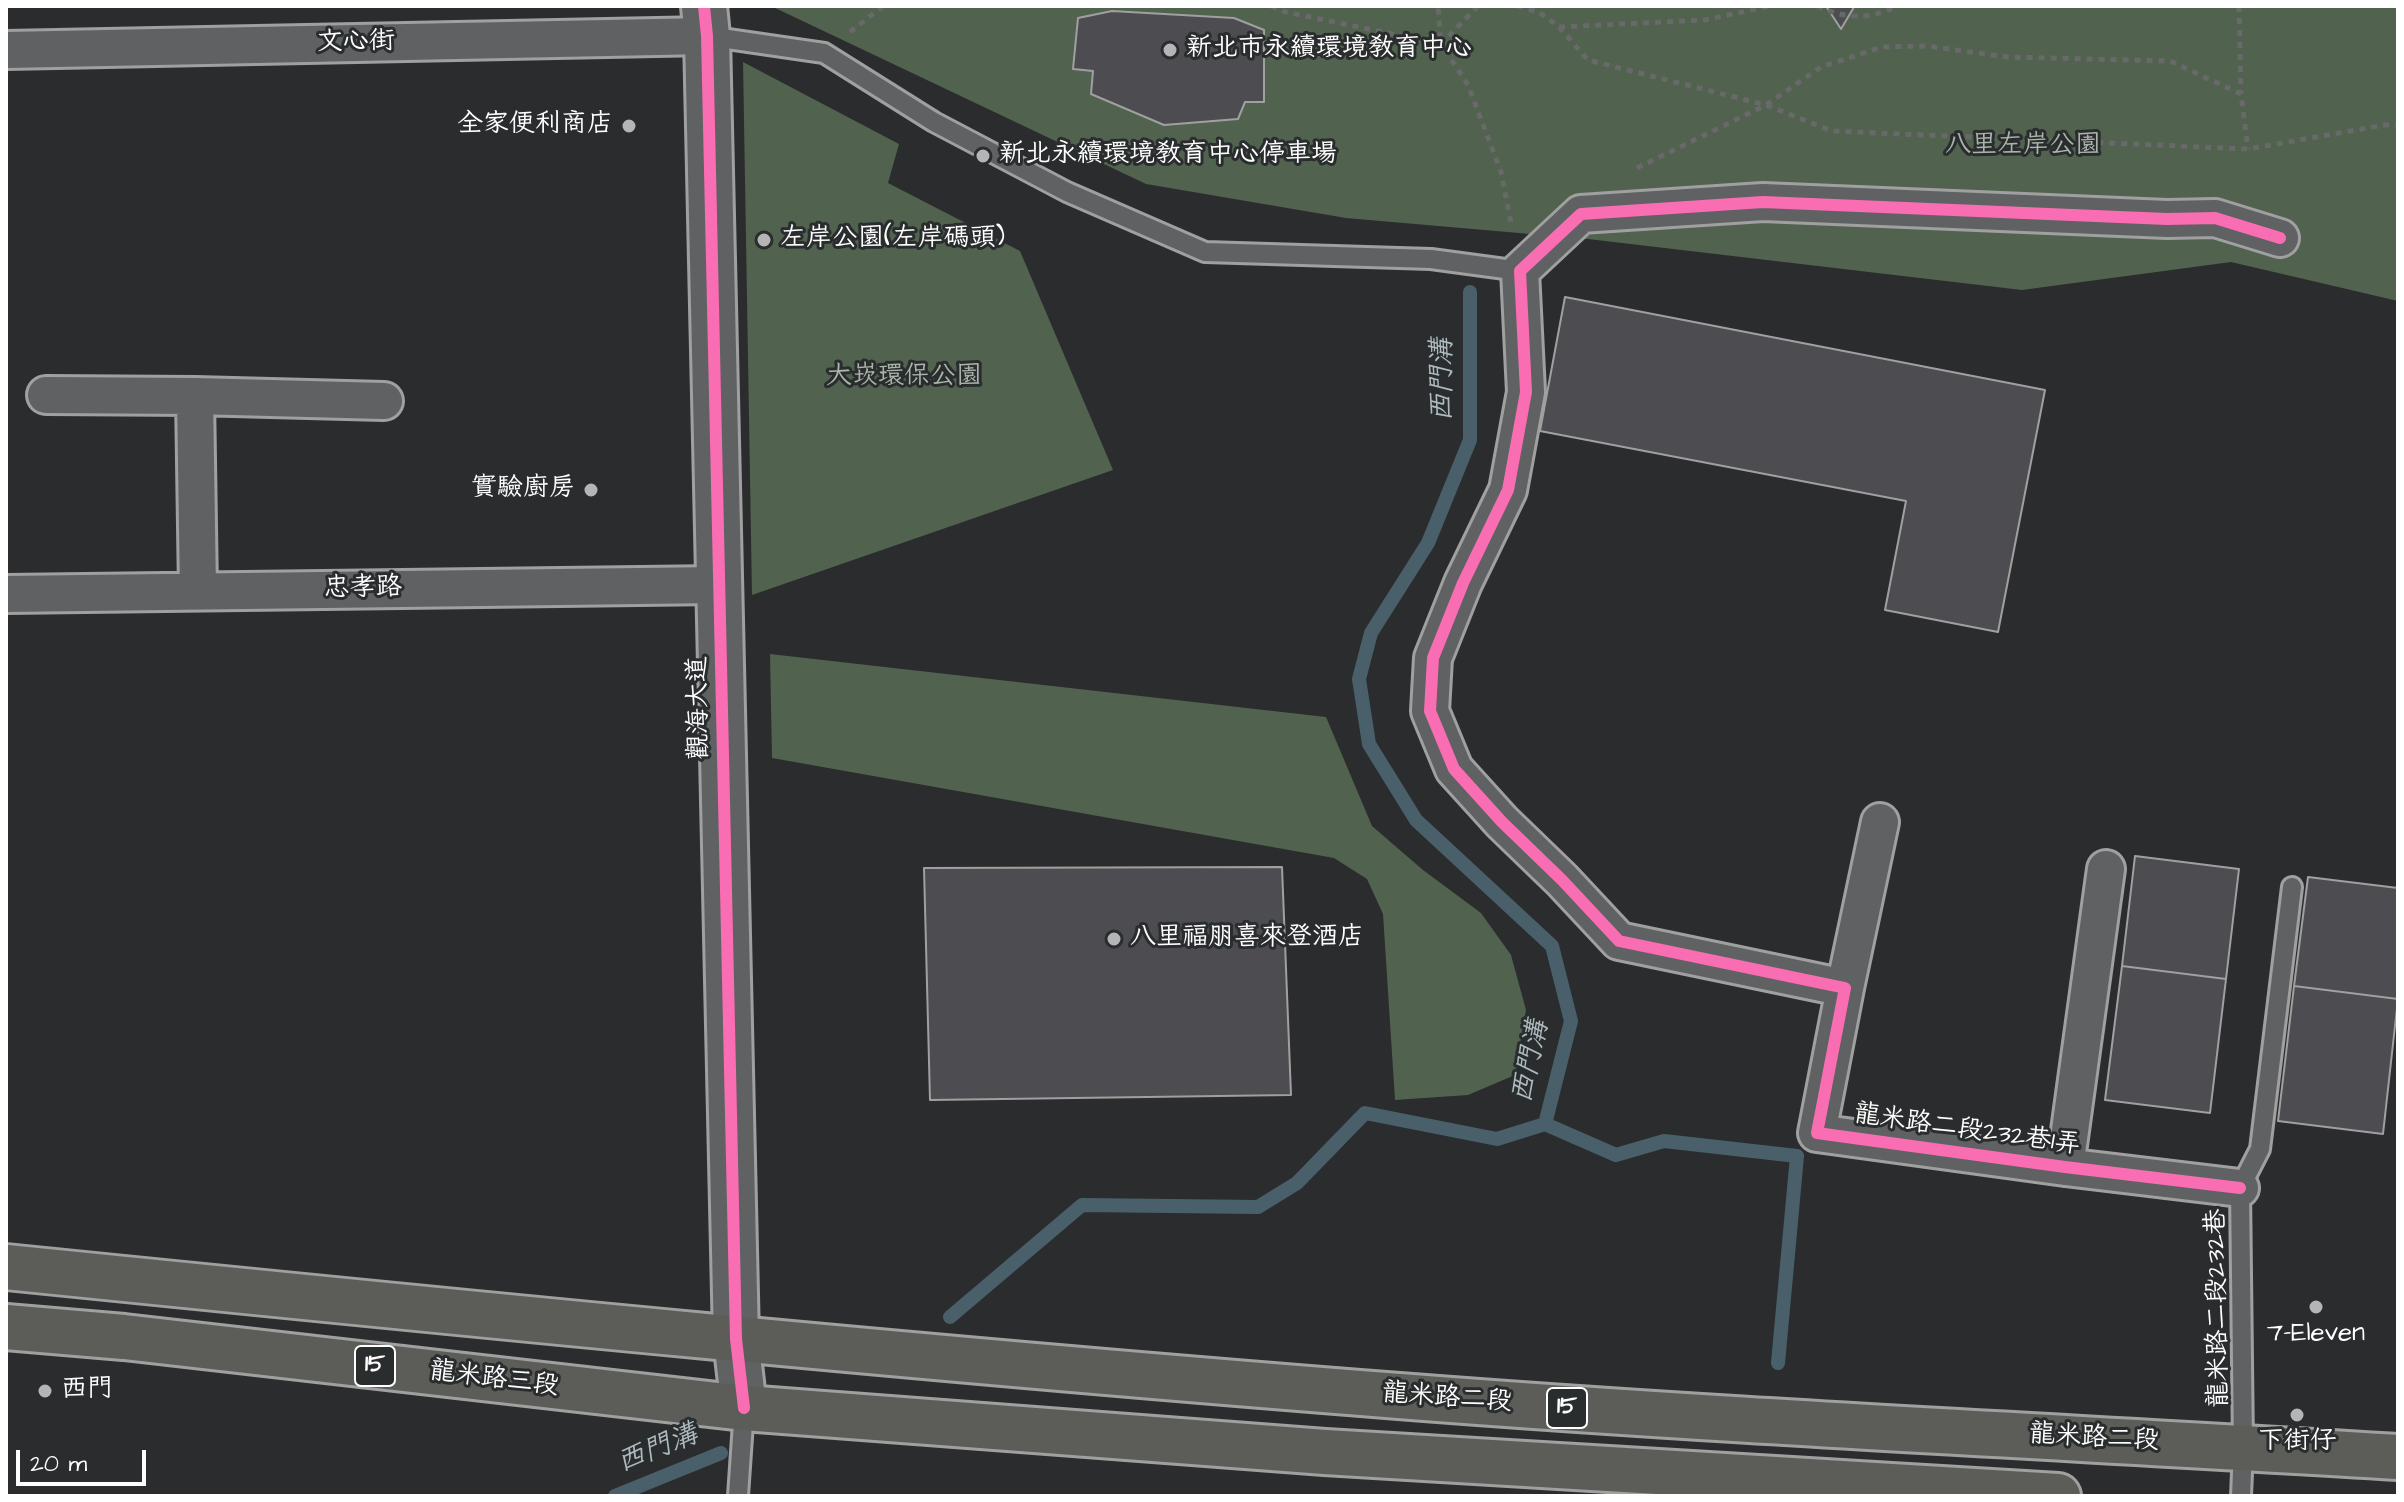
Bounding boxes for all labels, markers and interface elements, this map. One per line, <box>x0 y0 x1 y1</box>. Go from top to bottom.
street label: 文心街 <box>317 27 395 59</box>
place label: 新北市永續環境教育中心 <box>1186 34 1472 66</box>
marker: 新北市永續環境教育中心 <box>1161 41 1179 59</box>
place label: 全家便利商店 <box>457 110 613 142</box>
marker: 全家便利商店 <box>620 117 638 135</box>
park label: 八里左岸公園 <box>1945 131 2101 163</box>
place label: 新北永續環境教育中心停車場 <box>999 140 1337 172</box>
marker: 新北永續環境教育中心停車場 <box>974 147 992 165</box>
place label: 左岸公園(左岸碼頭) <box>780 224 1005 256</box>
marker: 左岸公園(左岸碼頭) <box>755 231 773 249</box>
water label: 西門溝 <box>1427 338 1461 422</box>
park label: 大崁環保公園 <box>826 362 982 394</box>
place label: 實驗廚房 <box>471 474 575 506</box>
marker: 實驗廚房 <box>582 481 600 499</box>
street label: 忠孝路 <box>324 573 402 605</box>
street label: 觀海大道 <box>683 656 717 760</box>
place label: 八里福朋喜來登酒店 <box>1130 923 1364 955</box>
marker: 八里福朋喜來登酒店 <box>1105 930 1123 948</box>
water label: 西門溝 <box>1507 1017 1557 1107</box>
street label: 龍米路二段232巷1弄 <box>1852 1100 2082 1162</box>
street label: 龍米路二段232巷 <box>2202 1208 2236 1408</box>
marker: 7-Eleven <box>2307 1298 2325 1316</box>
place label: 7-Eleven <box>2267 1319 2365 1351</box>
road number: 15 <box>355 1346 395 1386</box>
street label: 龍米路三段 <box>428 1357 560 1403</box>
place label: 西門 <box>61 1375 113 1407</box>
street label: 龍米路二段 <box>1381 1379 1513 1419</box>
marker: 西門 <box>36 1382 54 1400</box>
road number: 15 <box>1547 1388 1587 1428</box>
marker: 下街仔 <box>2288 1406 2306 1424</box>
water label: 西門溝 <box>613 1419 703 1481</box>
street label: 龍米路二段 <box>2028 1420 2160 1458</box>
place label: 下街仔 <box>2258 1427 2336 1459</box>
scale bar <box>20 1434 150 1484</box>
text: 20 m <box>30 1447 87 1481</box>

